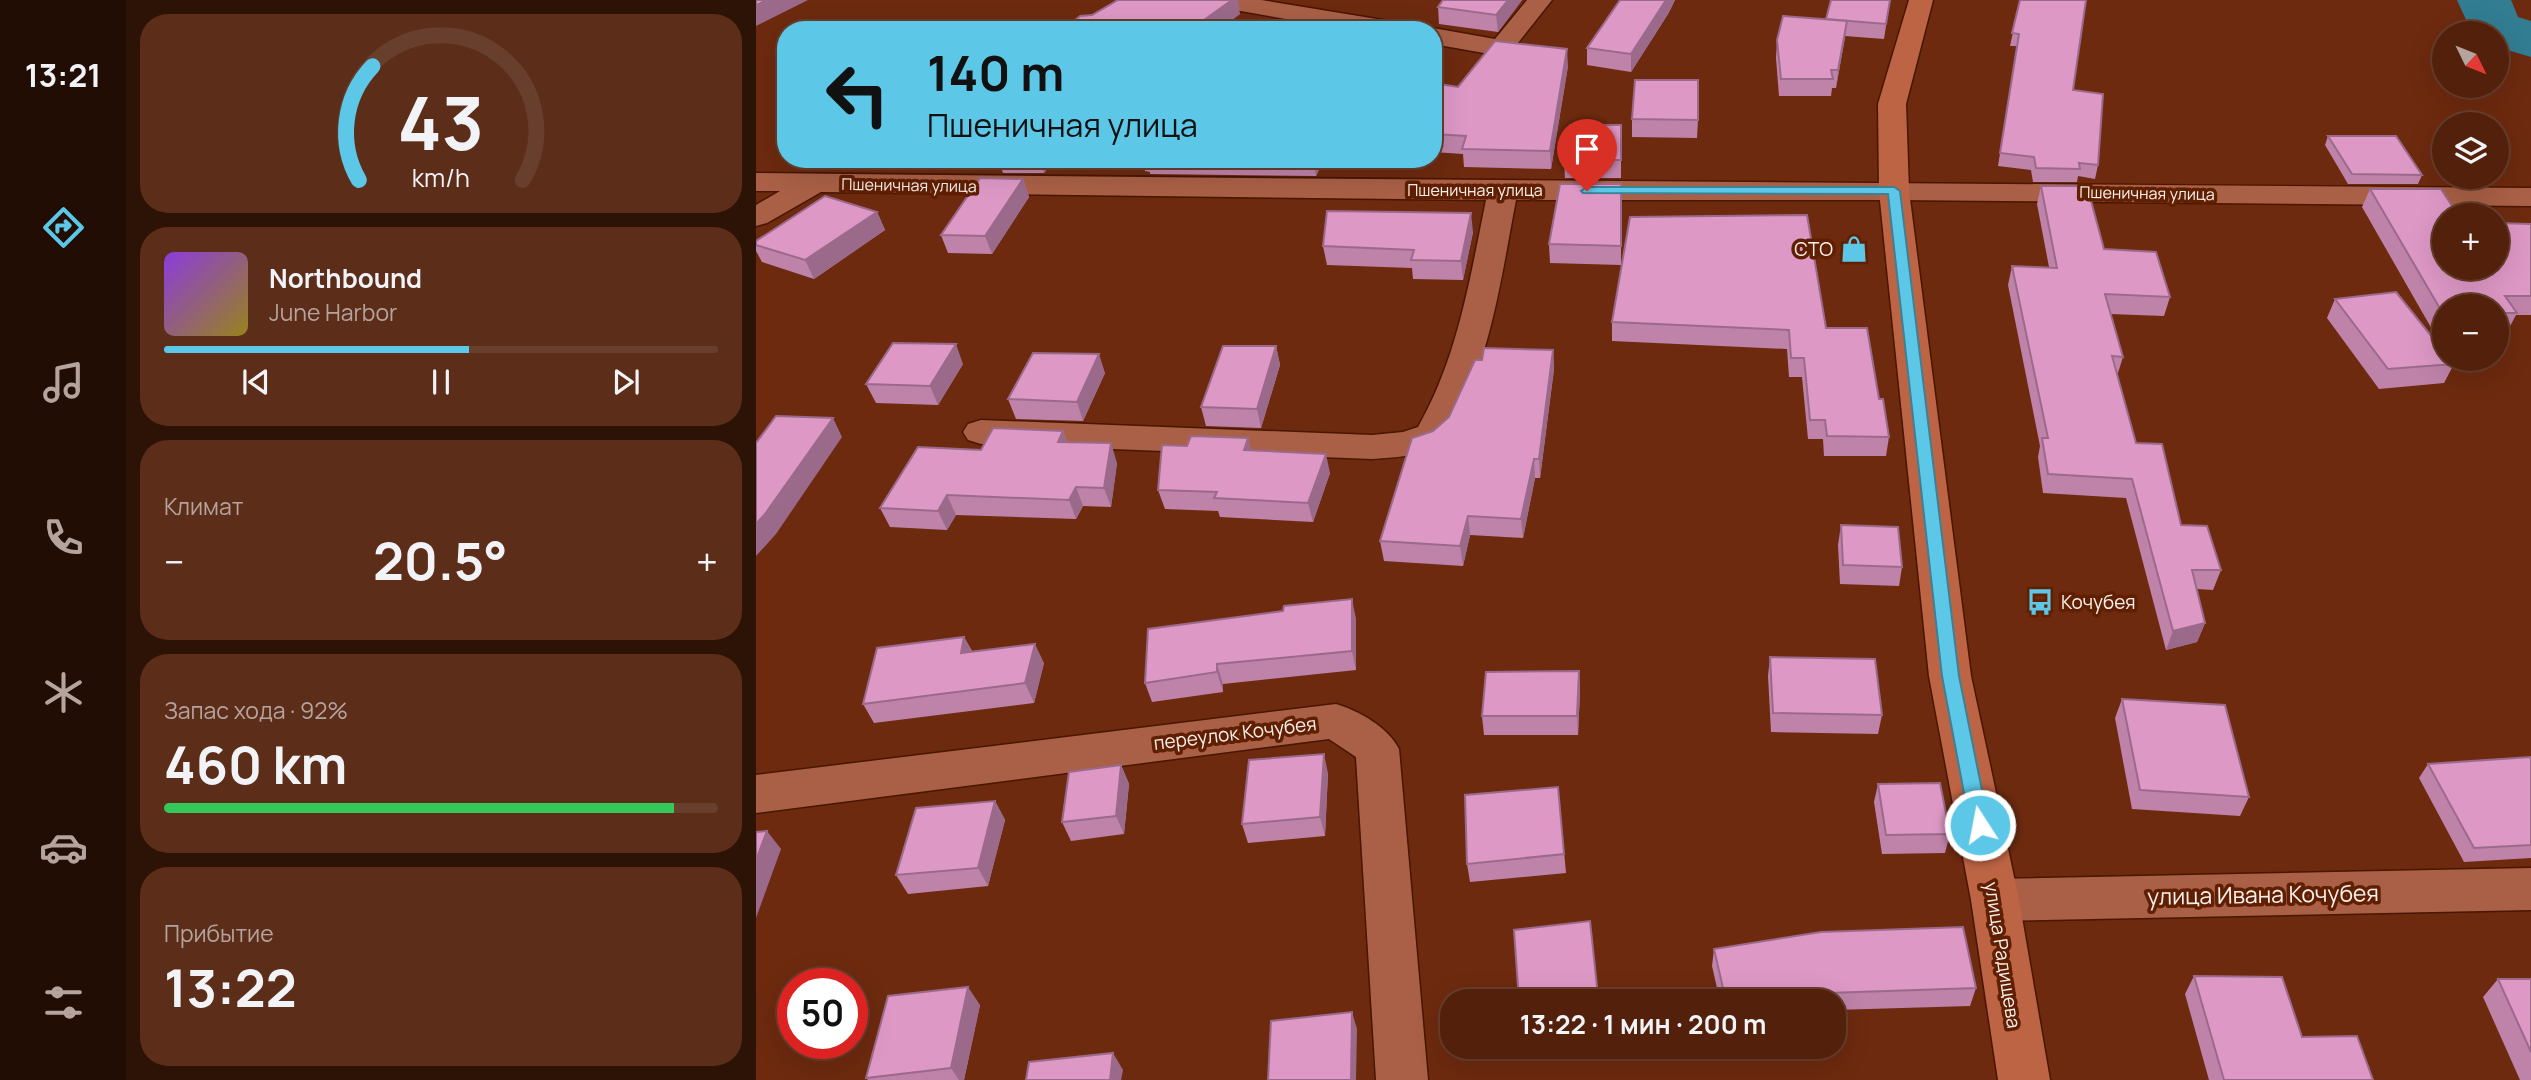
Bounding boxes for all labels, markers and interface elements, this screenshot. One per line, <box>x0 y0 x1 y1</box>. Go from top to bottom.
north arrow <box>2432 21 2510 98</box>
map controls <box>2432 21 2509 371</box>
text: 140 m <box>927 39 1064 106</box>
icon: left <box>812 49 903 140</box>
text: 13:21 <box>25 53 101 97</box>
text: 43 <box>398 72 484 172</box>
text: Пшеничная улица <box>927 103 1198 147</box>
button: layers <box>2432 112 2509 189</box>
pin <box>1557 119 1617 191</box>
icon: arrive <box>1568 130 1606 168</box>
text: km/h <box>412 159 470 194</box>
street label: Пшеничная улица <box>841 173 977 197</box>
street label: Пшеничная улица <box>1407 179 1543 201</box>
street label: Пшеничная улица <box>2079 181 2215 205</box>
icon: directions <box>39 203 88 252</box>
button: + <box>2432 203 2509 280</box>
shop icon: СТО <box>1839 234 1869 264</box>
place label: СТО <box>1794 236 1833 262</box>
text: Northbound <box>269 260 422 296</box>
button: − <box>2432 294 2509 371</box>
text: June Harbor <box>269 296 397 328</box>
icon: music <box>39 358 88 407</box>
icon: previous <box>237 363 275 401</box>
icon: pause <box>422 363 460 401</box>
icon: next <box>607 363 645 401</box>
text: Климат <box>164 490 243 522</box>
icon: phone <box>39 513 88 562</box>
text: 20.5° <box>373 525 508 596</box>
text: − <box>164 535 185 587</box>
text: + <box>696 535 718 587</box>
bus stop icon: Кочубея <box>2025 587 2055 617</box>
place label: Кочубея <box>2061 589 2136 615</box>
icon: climate <box>39 668 88 717</box>
text: Запас хода · 92% <box>164 694 348 726</box>
street label: переулок Кочубея <box>1152 710 1318 756</box>
text: 460 km <box>164 729 347 800</box>
position arrow <box>1943 788 2017 862</box>
icon: car <box>39 823 88 872</box>
street label: улица Ивана Кочубея <box>2147 876 2379 912</box>
street label: улица Радищева <box>1979 880 2027 1030</box>
text: Прибытие <box>164 917 274 949</box>
text: 13:22 <box>164 952 297 1023</box>
speed limit sign: 50 <box>777 968 868 1059</box>
icon: filters <box>39 978 88 1027</box>
text: 13:22 · 1 мин · 200 m <box>1520 1006 1766 1042</box>

